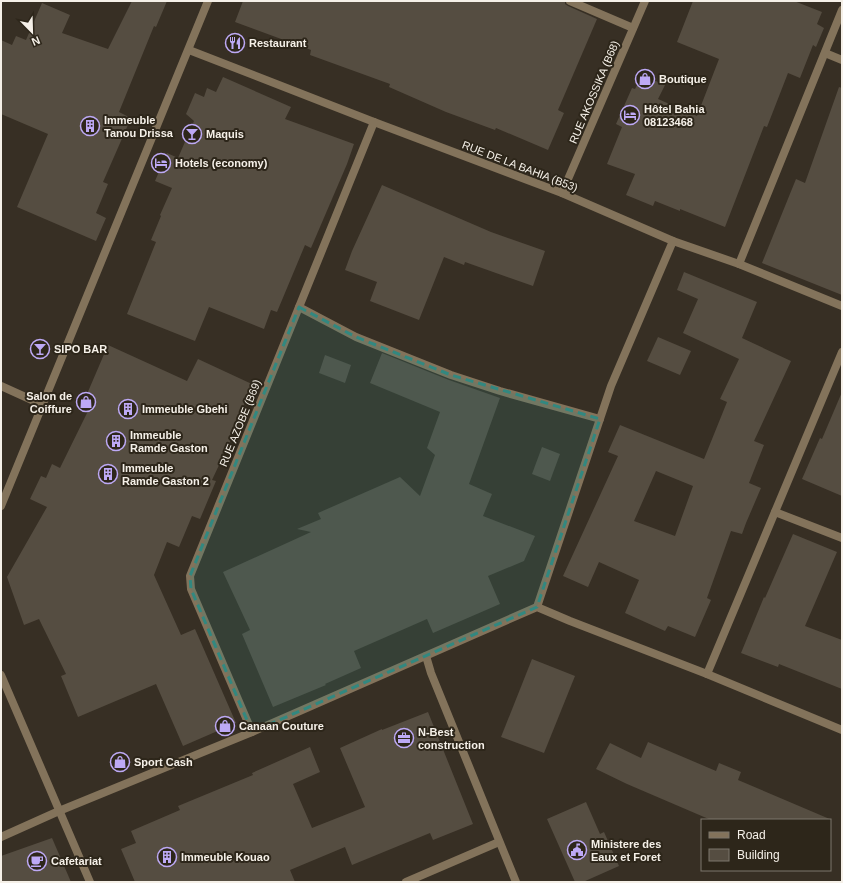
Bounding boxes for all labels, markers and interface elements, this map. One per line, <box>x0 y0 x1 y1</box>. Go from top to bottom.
north arrow <box>12 12 52 52</box>
restaurant icon: Restaurant <box>224 32 246 54</box>
text: N <box>30 34 42 48</box>
place label: Restaurant <box>249 37 307 49</box>
street label: RUE AKOSSIKA (B68) <box>567 39 621 145</box>
shop icon: Boutique <box>634 68 656 90</box>
place label: Boutique <box>659 73 707 85</box>
place label: Hôtel Bahia 08123468 <box>644 103 705 128</box>
hotel icon: Hôtel Bahia 08123468 <box>619 104 641 126</box>
place label: Immeuble Tanou Drissa <box>104 114 174 139</box>
building icon: Immeuble Tanou Drissa <box>79 115 101 137</box>
bar icon: Maquis <box>181 123 203 145</box>
place label: Maquis <box>206 128 244 140</box>
street label: RUE DE LA BAHIA (B53) <box>460 138 580 194</box>
hotel icon: Hotels (economy) <box>150 152 172 174</box>
place label: Hotels (economy) <box>175 157 268 169</box>
bar icon: SIPO BAR <box>29 338 51 360</box>
place label: SIPO BAR <box>54 343 107 355</box>
street label: RUE AZOBE (B69) <box>217 378 263 468</box>
place label: Salon de Coiffure <box>26 390 72 415</box>
shop icon: Salon de Coiffure <box>75 391 97 413</box>
building icon: Immeuble Gbehi <box>117 398 139 420</box>
place label: Immeuble Gbehi <box>142 403 228 415</box>
place label: Immeuble Ramde Gaston <box>130 429 208 454</box>
building icon: Immeuble Ramde Gaston <box>105 430 127 452</box>
place label: Immeuble Ramde Gaston 2 <box>122 462 209 487</box>
building icon: Immeuble Ramde Gaston 2 <box>97 463 119 485</box>
shop icon: Canaan Couture <box>214 715 236 737</box>
place label: Canaan Couture <box>239 720 324 732</box>
place label: N-Best construction <box>418 726 485 751</box>
office icon: N-Best construction <box>393 727 415 749</box>
shop icon: Sport Cash <box>109 751 131 773</box>
place label: Sport Cash <box>134 756 193 768</box>
legend <box>701 819 831 871</box>
text: Road <box>737 828 766 842</box>
place label: Ministere des Eaux et Foret <box>591 838 661 863</box>
public building icon: Ministere des Eaux et Foret <box>566 839 588 861</box>
building icon: Immeuble Kouao <box>156 846 178 868</box>
text: Building <box>737 848 780 862</box>
cafe icon: Cafetariat <box>26 850 48 872</box>
place label: Immeuble Kouao <box>181 851 270 863</box>
place label: Cafetariat <box>51 855 102 867</box>

